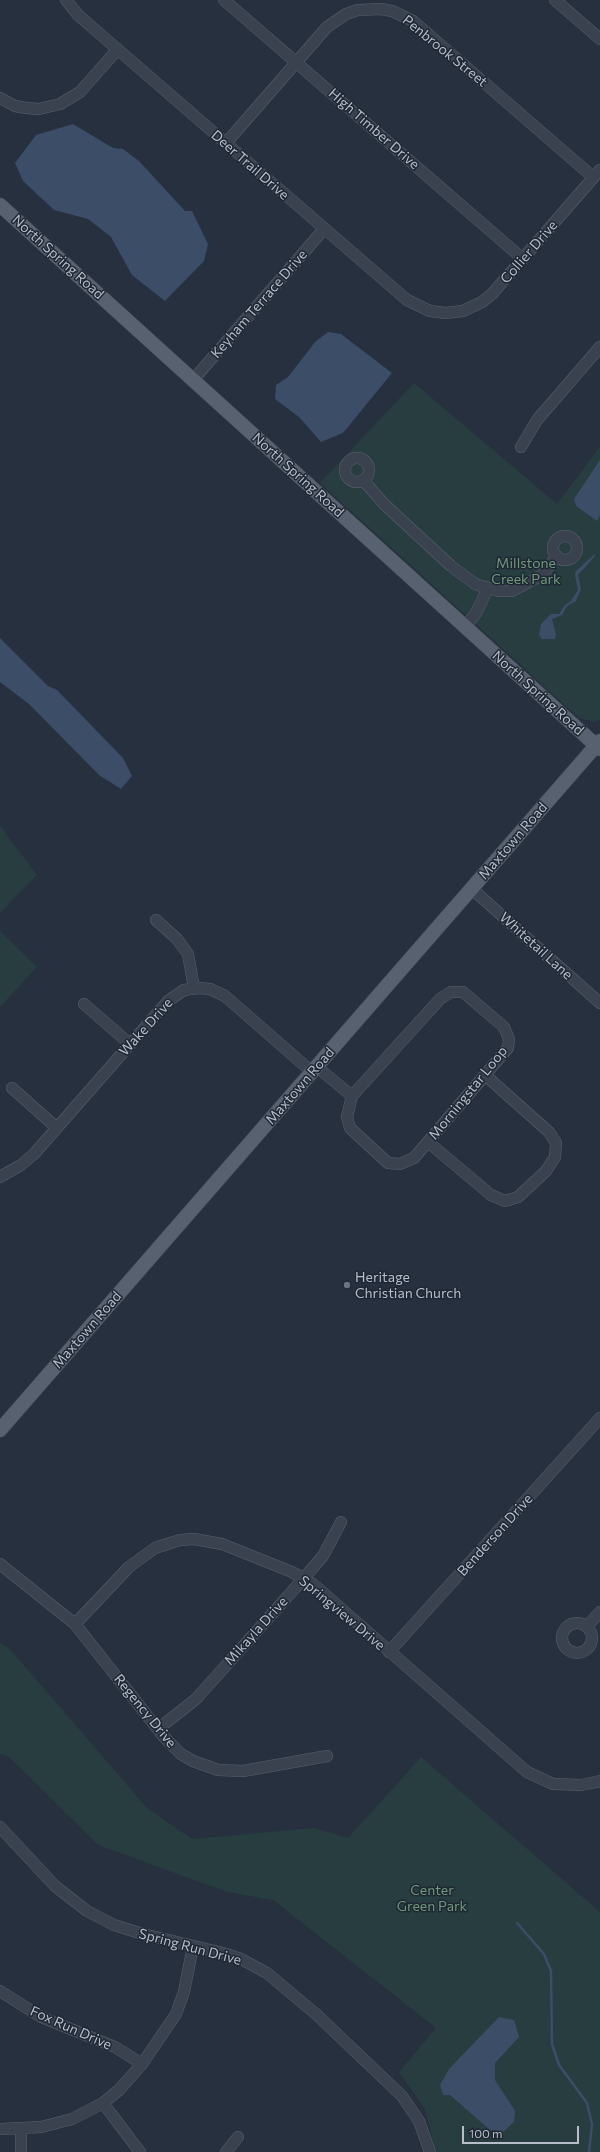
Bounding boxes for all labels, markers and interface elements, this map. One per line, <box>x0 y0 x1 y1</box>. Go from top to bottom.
street label: Penbrook Street <box>399 12 491 90</box>
street label: High Timber Drive <box>325 85 423 173</box>
street label: Deer Trail Drive <box>208 127 292 203</box>
street label: North Spring Road <box>9 211 107 303</box>
street label: Collier Drive <box>497 217 561 287</box>
street label: Keyham Terrace Drive <box>207 246 311 362</box>
street label: North Spring Road <box>249 429 347 521</box>
park label: Millstone Creek Park <box>491 555 561 588</box>
street label: North Spring Road <box>489 647 587 739</box>
street label: Maxtown Road <box>475 799 551 883</box>
street label: Whitetail Lane <box>496 909 576 983</box>
street label: Wake Drive <box>116 995 176 1059</box>
street label: Morningstar Loop <box>425 1043 511 1143</box>
street label: Maxtown Road <box>262 1044 338 1128</box>
place label: Heritage Christian Church <box>355 1269 461 1302</box>
marker: Heritage Christian Church <box>342 1280 352 1290</box>
street label: Maxtown Road <box>49 1288 125 1372</box>
street label: Benderson Drive <box>454 1491 536 1579</box>
street label: Springview Drive <box>296 1572 388 1654</box>
street label: Mikayla Drive <box>221 1593 291 1669</box>
street label: Regency Drive <box>110 1671 180 1751</box>
park label: Center Green Park <box>397 1882 467 1914</box>
street label: Spring Run Drive <box>137 1925 243 1969</box>
street label: Fox Run Drive <box>28 2003 114 2053</box>
scale bar <box>464 2118 581 2144</box>
text: 100 m <box>469 2126 503 2140</box>

